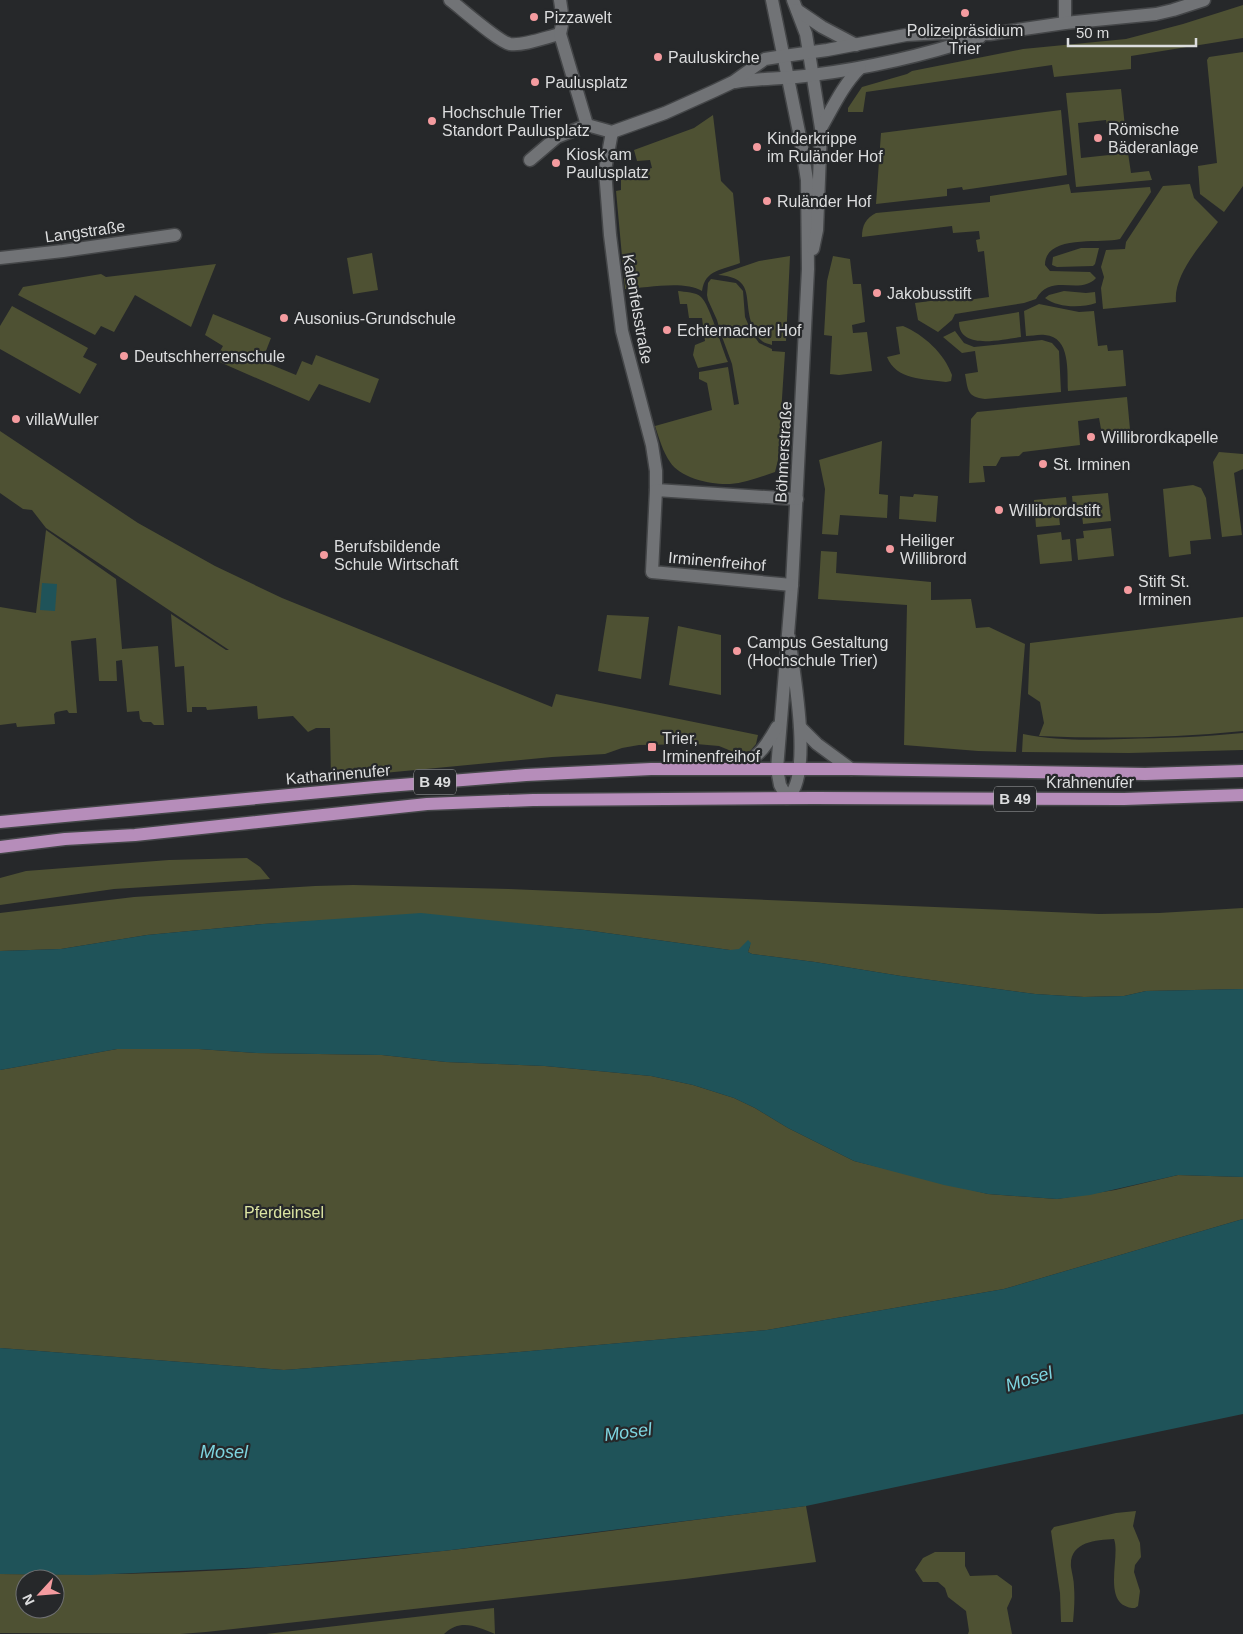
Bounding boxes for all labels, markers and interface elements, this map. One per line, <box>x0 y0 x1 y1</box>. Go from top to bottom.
marker: Polizeipräsidium Trier <box>959 7 971 19</box>
place label: Pizzawelt <box>544 9 612 26</box>
marker: Pizzawelt <box>528 11 540 23</box>
scale bar <box>1068 15 1196 47</box>
place label: Polizeipräsidium Trier <box>907 22 1023 57</box>
text: 50 m <box>1076 24 1109 41</box>
place label: Pauluskirche <box>668 49 760 66</box>
marker: Pauluskirche <box>652 51 664 63</box>
place label: Paulusplatz <box>545 74 628 91</box>
marker: Paulusplatz <box>529 76 541 88</box>
place label: Hochschule Trier Standort Paulusplatz <box>442 104 590 139</box>
marker: Hochschule Trier Standort Paulusplatz <box>426 115 438 127</box>
place label: Römische Bäderanlage <box>1108 121 1199 156</box>
place label: Kinderkrippe im Ruländer Hof <box>767 130 883 165</box>
marker: Römische Bäderanlage <box>1092 132 1104 144</box>
marker: Kinderkrippe im Ruländer Hof <box>751 141 763 153</box>
place label: Kiosk am Paulusplatz <box>566 146 649 181</box>
marker: Kiosk am Paulusplatz <box>550 157 562 169</box>
place label: Ruländer Hof <box>777 193 872 210</box>
marker: Ruländer Hof <box>761 195 773 207</box>
street label: Langstraße <box>44 217 126 246</box>
street label: Kalenfelsstraße <box>619 253 656 365</box>
place label: Jakobusstift <box>887 285 972 302</box>
marker: Jakobusstift <box>871 287 883 299</box>
place label: Ausonius-Grundschule <box>294 310 456 327</box>
marker: Ausonius-Grundschule <box>278 312 290 324</box>
place label: Echternacher Hof <box>677 322 802 339</box>
marker: Echternacher Hof <box>661 324 673 336</box>
place label: Deutschherrenschule <box>134 348 285 365</box>
marker: Deutschherrenschule <box>118 350 130 362</box>
street label: Böhmerstraße <box>772 401 795 503</box>
place label: villaWuller <box>26 411 99 428</box>
marker: villaWuller <box>10 413 22 425</box>
place label: Willibrordkapelle <box>1101 429 1218 446</box>
marker: Willibrordkapelle <box>1085 431 1097 443</box>
place label: St. Irminen <box>1053 456 1130 473</box>
marker: St. Irminen <box>1037 458 1049 470</box>
place label: Willibrordstift <box>1009 502 1101 519</box>
marker: Willibrordstift <box>993 504 1005 516</box>
place label: Heiliger Willibrord <box>900 532 967 567</box>
place label: Berufsbildende Schule Wirtschaft <box>334 538 459 573</box>
marker: Heiliger Willibrord <box>884 543 896 555</box>
marker: Berufsbildende Schule Wirtschaft <box>318 549 330 561</box>
street label: Irminenfreihof <box>667 549 767 574</box>
place label: Stift St. Irminen <box>1138 573 1191 608</box>
marker: Stift St. Irminen <box>1122 584 1134 596</box>
place label: Campus Gestaltung (Hochschule Trier) <box>747 634 888 669</box>
marker: Campus Gestaltung (Hochschule Trier) <box>731 645 743 657</box>
place label: Trier, Irminenfreihof <box>662 730 760 765</box>
marker: Trier, Irminenfreihof <box>646 741 658 753</box>
street label: Katharinenufer <box>285 761 392 788</box>
road number: B 49 <box>414 770 456 794</box>
street label: Krahnenufer <box>1046 774 1135 791</box>
road number: B 49 <box>994 786 1036 812</box>
park label: Pferdeinsel <box>244 1204 324 1221</box>
water label: Mosel <box>1003 1362 1056 1396</box>
water label: Mosel <box>603 1419 654 1445</box>
water label: Mosel <box>200 1442 249 1462</box>
north arrow <box>15 1569 65 1619</box>
text: N <box>19 1592 38 1608</box>

